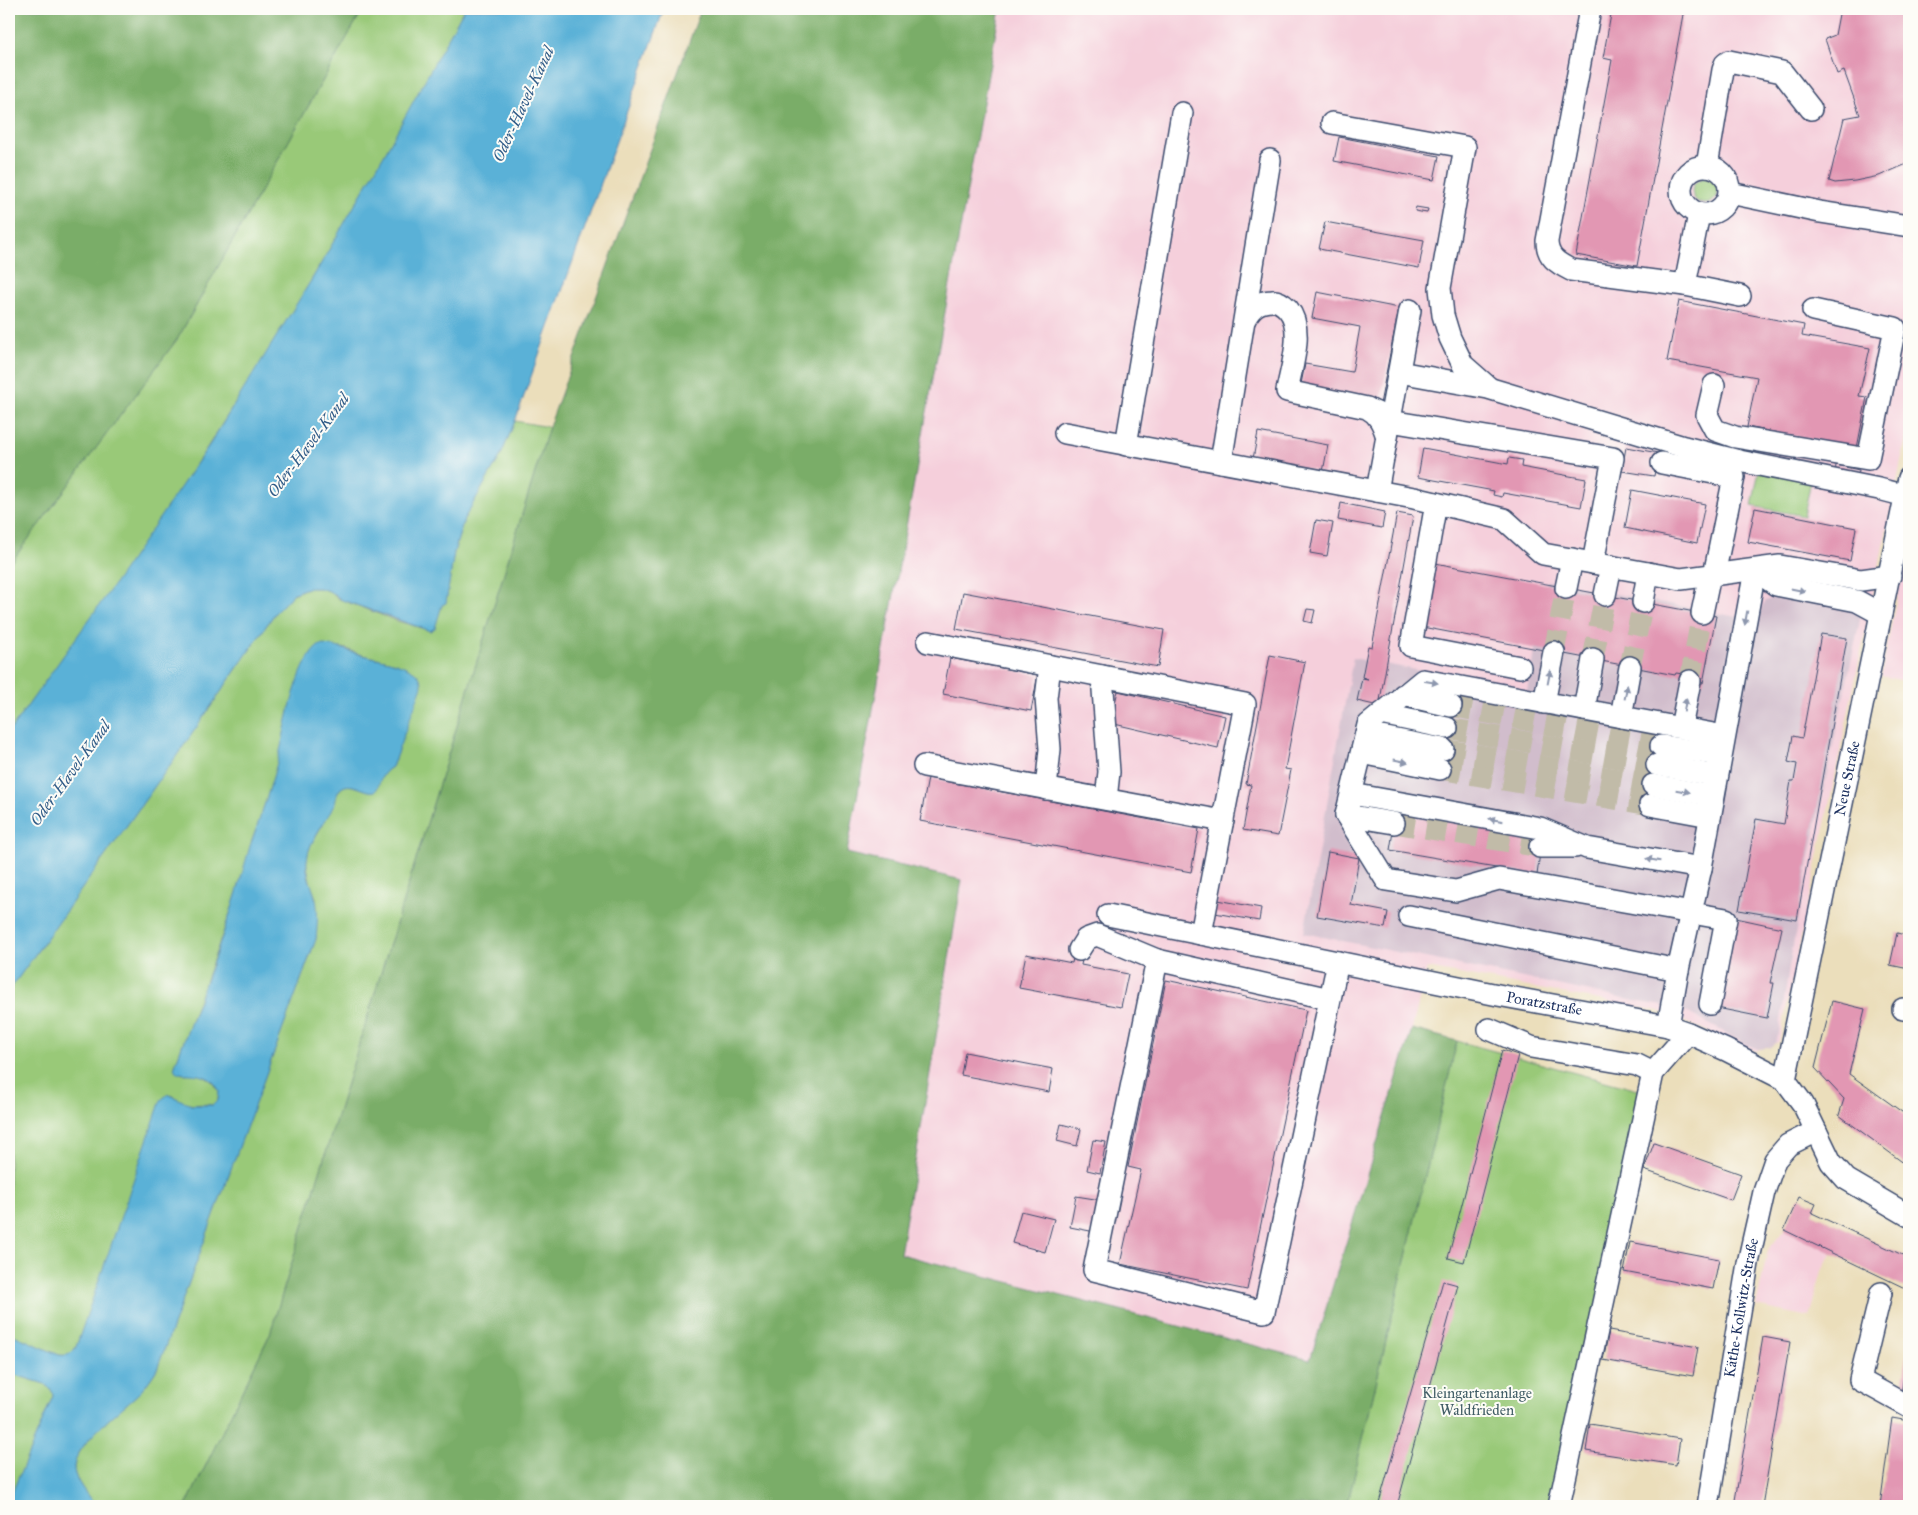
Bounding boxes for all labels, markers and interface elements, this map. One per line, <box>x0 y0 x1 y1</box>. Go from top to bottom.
water label: Oder-Havel-Kanal <box>488 42 559 164</box>
water label: Oder-Havel-Kanal <box>263 388 354 500</box>
one-way arrow <box>1790 586 1806 594</box>
one-way arrow <box>1742 610 1750 626</box>
one-way arrow <box>1546 669 1554 685</box>
one-way arrow <box>1423 678 1439 686</box>
one-way arrow <box>1622 683 1630 699</box>
one-way arrow <box>1682 696 1690 712</box>
water label: Oder-Havel-Kanal <box>26 716 115 829</box>
street label: Neue Straße <box>1831 739 1864 817</box>
one-way arrow <box>1393 757 1408 765</box>
one-way arrow <box>1676 787 1692 795</box>
one-way arrow <box>1488 815 1504 823</box>
one-way arrow <box>1644 855 1660 863</box>
street label: Poratzstraße <box>1505 988 1584 1019</box>
street label: Käthe-Kollwitz-Straße <box>1720 1236 1762 1379</box>
park label: Kleingartenanlage Waldfrieden <box>1422 1384 1532 1419</box>

